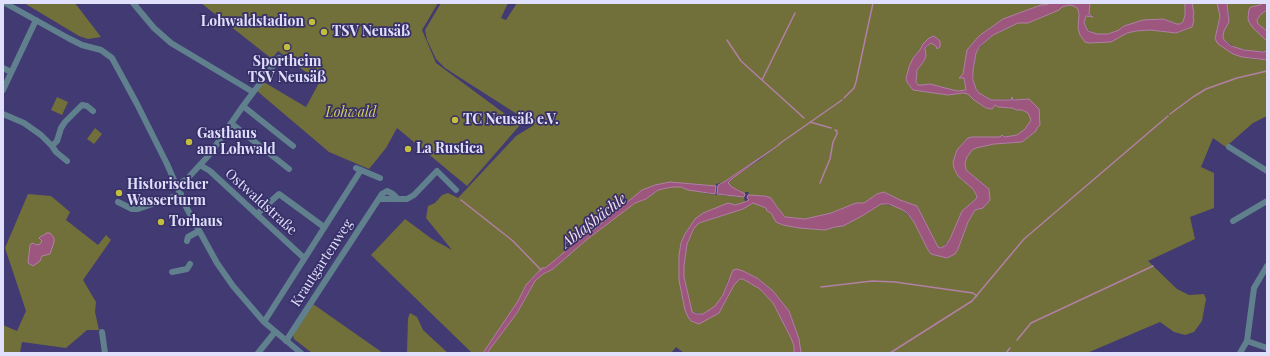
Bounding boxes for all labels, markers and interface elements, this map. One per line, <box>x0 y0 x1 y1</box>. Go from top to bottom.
place label: Lohwaldstadion <box>201 14 304 30</box>
marker: Lohwaldstadion <box>307 17 317 27</box>
place label: TSV Neusäß <box>332 24 410 40</box>
marker: TSV Neusäß <box>319 27 329 37</box>
marker: Sportheim TSV Neusäß <box>282 42 292 52</box>
place label: Sportheim TSV Neusäß <box>248 54 326 86</box>
park label: Lohwald <box>326 105 376 121</box>
place label: TC Neusäß e.V. <box>463 112 559 128</box>
marker: TC Neusäß e.V. <box>450 115 460 125</box>
place label: Gasthaus am Lohwald <box>197 126 276 158</box>
marker: Gasthaus am Lohwald <box>184 137 194 147</box>
place label: La Rustica <box>416 141 483 157</box>
marker: La Rustica <box>403 144 413 154</box>
street label: Ostwaldstraße <box>222 165 300 239</box>
place label: Historischer Wasserturm <box>127 177 208 210</box>
marker: Historischer Wasserturm <box>114 188 124 198</box>
water label: Ablaßbächle <box>558 190 630 252</box>
place label: Torhaus <box>169 214 223 230</box>
street label: Krautgartenweg <box>287 216 357 310</box>
marker: Torhaus <box>156 217 166 227</box>

